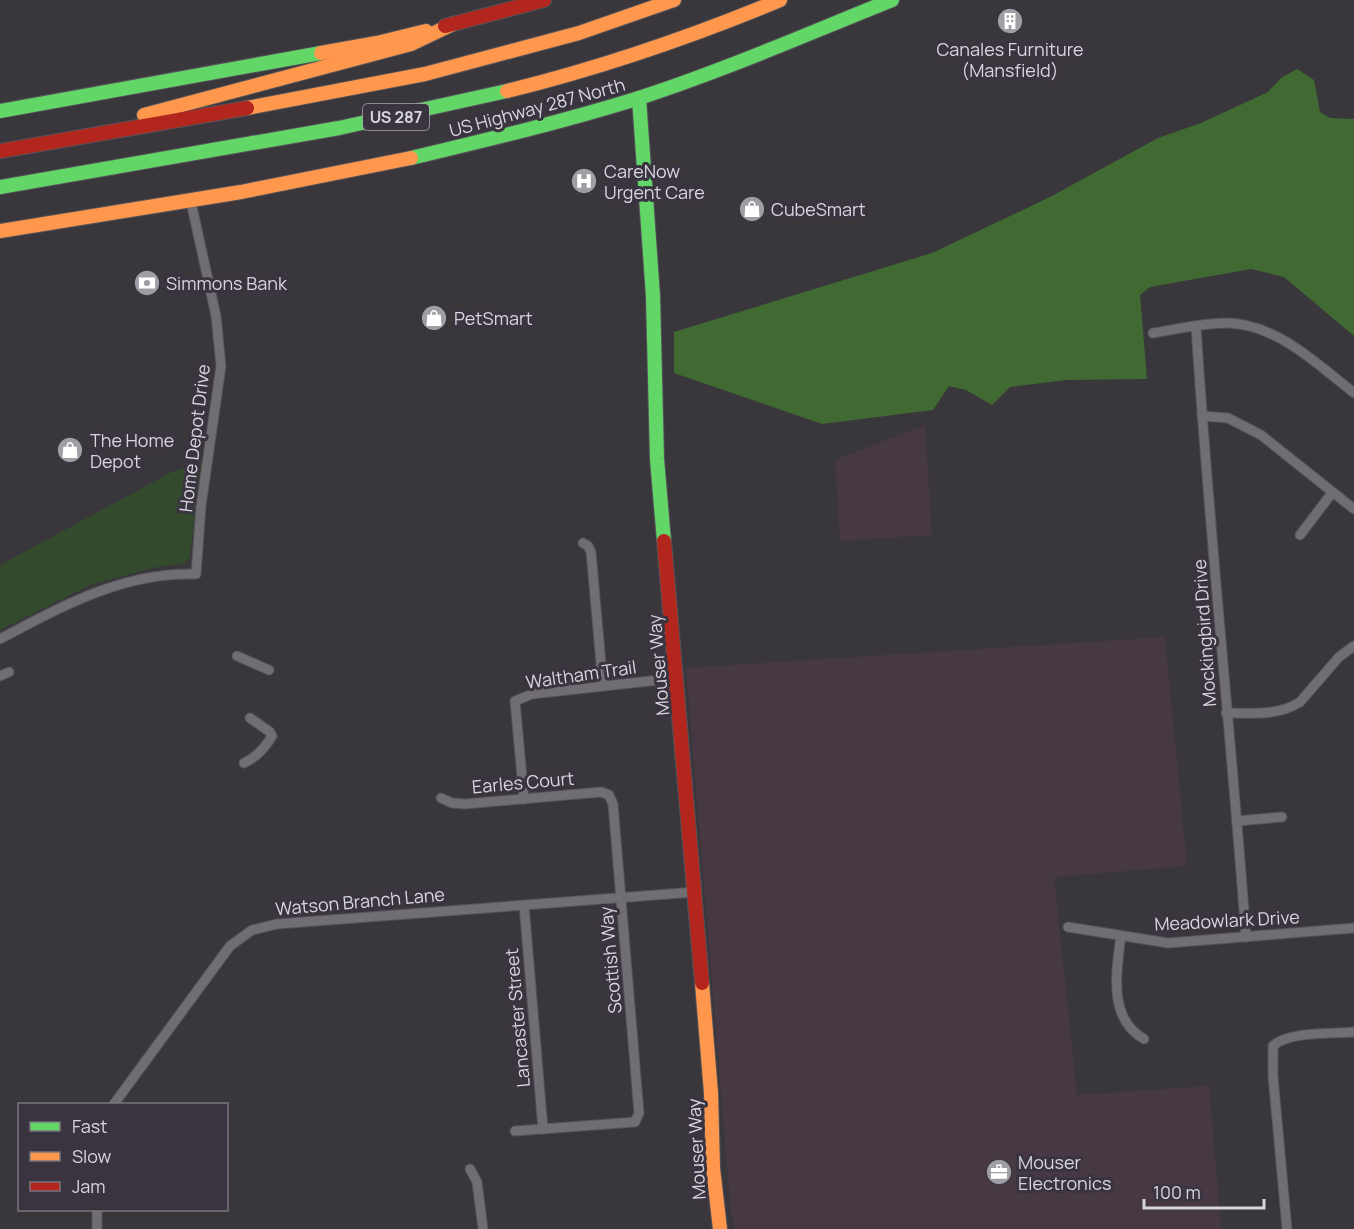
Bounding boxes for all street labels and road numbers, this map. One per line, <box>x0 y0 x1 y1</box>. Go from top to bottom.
street label: US Highway 287 North <box>446 72 628 142</box>
road number: US 287 <box>363 104 429 130</box>
street label: Home Depot Drive <box>173 363 215 513</box>
street label: Mockingbird Drive <box>1187 558 1221 708</box>
street label: Mouser Way <box>642 613 674 717</box>
street label: Waltham Trail <box>524 654 638 694</box>
street label: Earles Court <box>471 766 575 798</box>
street label: Watson Branch Lane <box>274 882 446 920</box>
street label: Meadowlark Drive <box>1154 904 1300 936</box>
street label: Scottish Way <box>593 905 627 1015</box>
street label: Lancaster Street <box>499 947 535 1089</box>
street label: Mouser Way <box>681 1097 711 1200</box>

